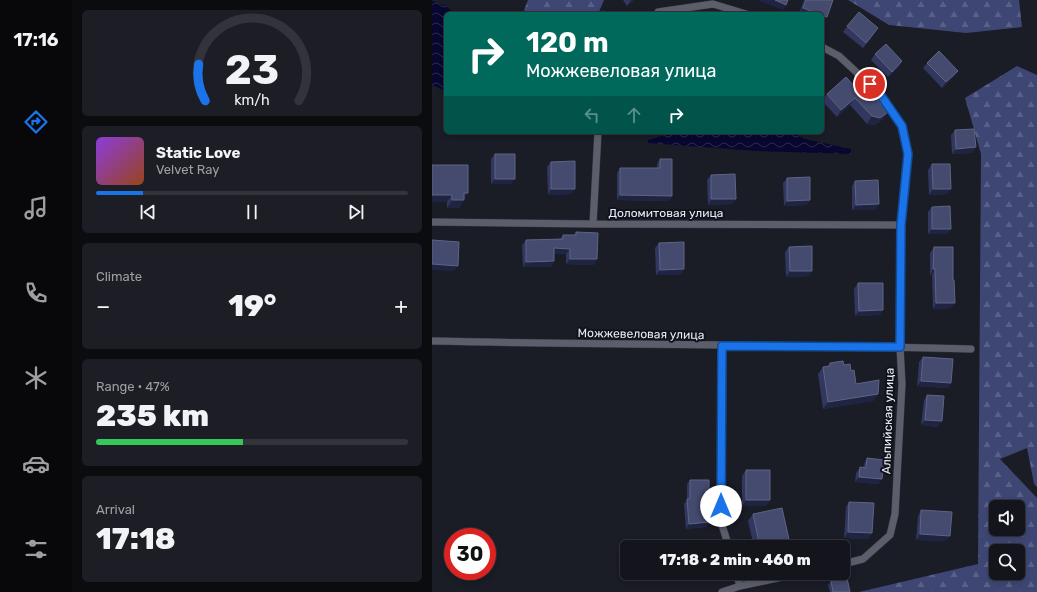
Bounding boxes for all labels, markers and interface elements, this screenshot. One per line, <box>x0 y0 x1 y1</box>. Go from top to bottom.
text: 120 m <box>526 26 609 59</box>
icon: right <box>460 28 512 80</box>
text: 17:16 <box>13 29 59 51</box>
text: 23 <box>225 45 279 94</box>
text: Можжевеловая улица <box>526 60 716 82</box>
pin <box>853 67 887 101</box>
icon: arrive <box>859 73 881 95</box>
text: km/h <box>234 92 270 109</box>
icon: left <box>581 104 603 126</box>
icon: ahead <box>623 104 645 126</box>
icon: right <box>665 104 687 126</box>
icon: directions <box>22 108 50 136</box>
text: Static Love <box>156 144 240 162</box>
text: Velvet Ray <box>156 162 219 177</box>
icon: music <box>22 194 50 222</box>
icon: previous <box>137 201 159 223</box>
icon: pause <box>241 201 263 223</box>
icon: next <box>345 201 367 223</box>
street label: Доломитовая улица <box>609 206 724 220</box>
text: Climate <box>96 269 142 284</box>
icon: phone <box>22 279 50 307</box>
text: 19° <box>228 288 276 324</box>
text: − <box>96 293 110 320</box>
text: + <box>394 293 408 320</box>
street label: Можжевеловая улица <box>577 326 705 342</box>
icon: climate <box>22 364 50 392</box>
street label: Альпийская улица <box>879 368 897 474</box>
text: Range · 47% <box>96 379 170 394</box>
text: 235 km <box>96 398 209 434</box>
icon: car <box>22 450 50 478</box>
position arrow <box>700 485 742 527</box>
map controls <box>989 500 1025 580</box>
button: sound <box>989 500 1025 536</box>
text: Arrival <box>96 502 135 517</box>
text: 17:18 <box>96 521 176 557</box>
speed limit sign: 30 <box>444 528 496 580</box>
icon: filters <box>22 535 50 563</box>
button: search <box>989 544 1025 580</box>
text: 17:18 · 2 min · 460 m <box>659 551 811 569</box>

